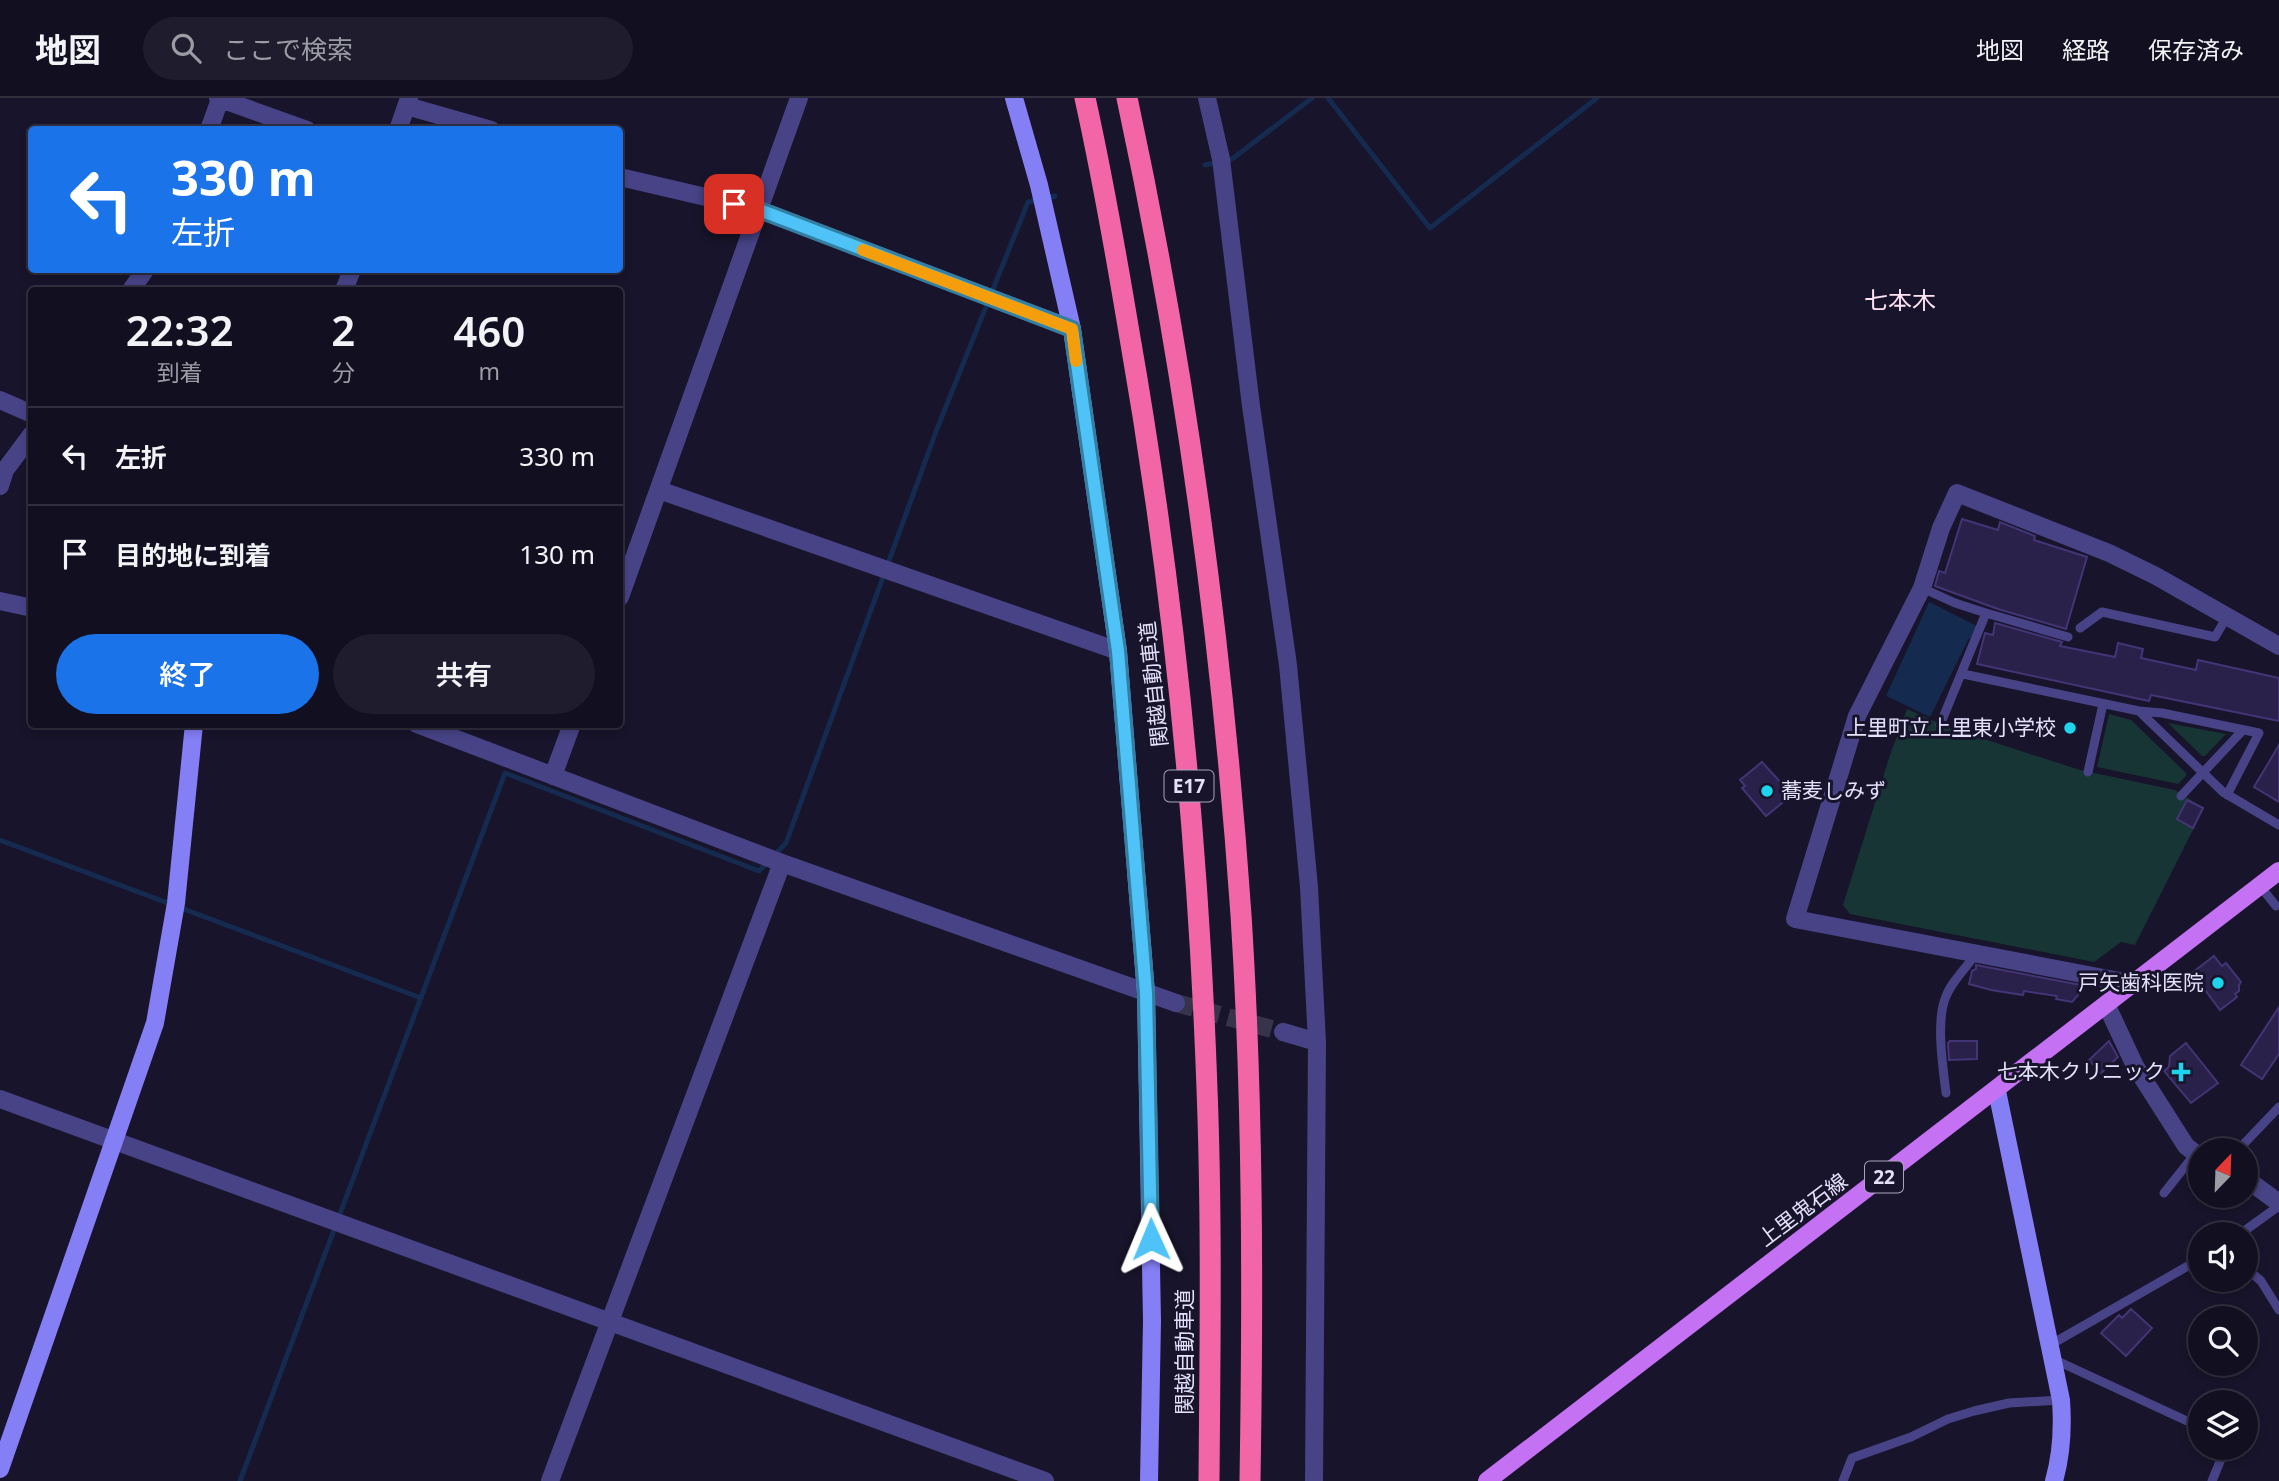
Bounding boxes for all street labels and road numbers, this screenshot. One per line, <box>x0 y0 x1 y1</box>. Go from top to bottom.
street label: 関越自動車道 <box>1132 620 1174 748</box>
road number: E17 <box>1164 771 1214 802</box>
road number: 22 <box>1865 1162 1903 1192</box>
street label: 上里鬼石線 <box>1752 1166 1853 1252</box>
street label: 関越自動車道 <box>1170 1289 1198 1415</box>

